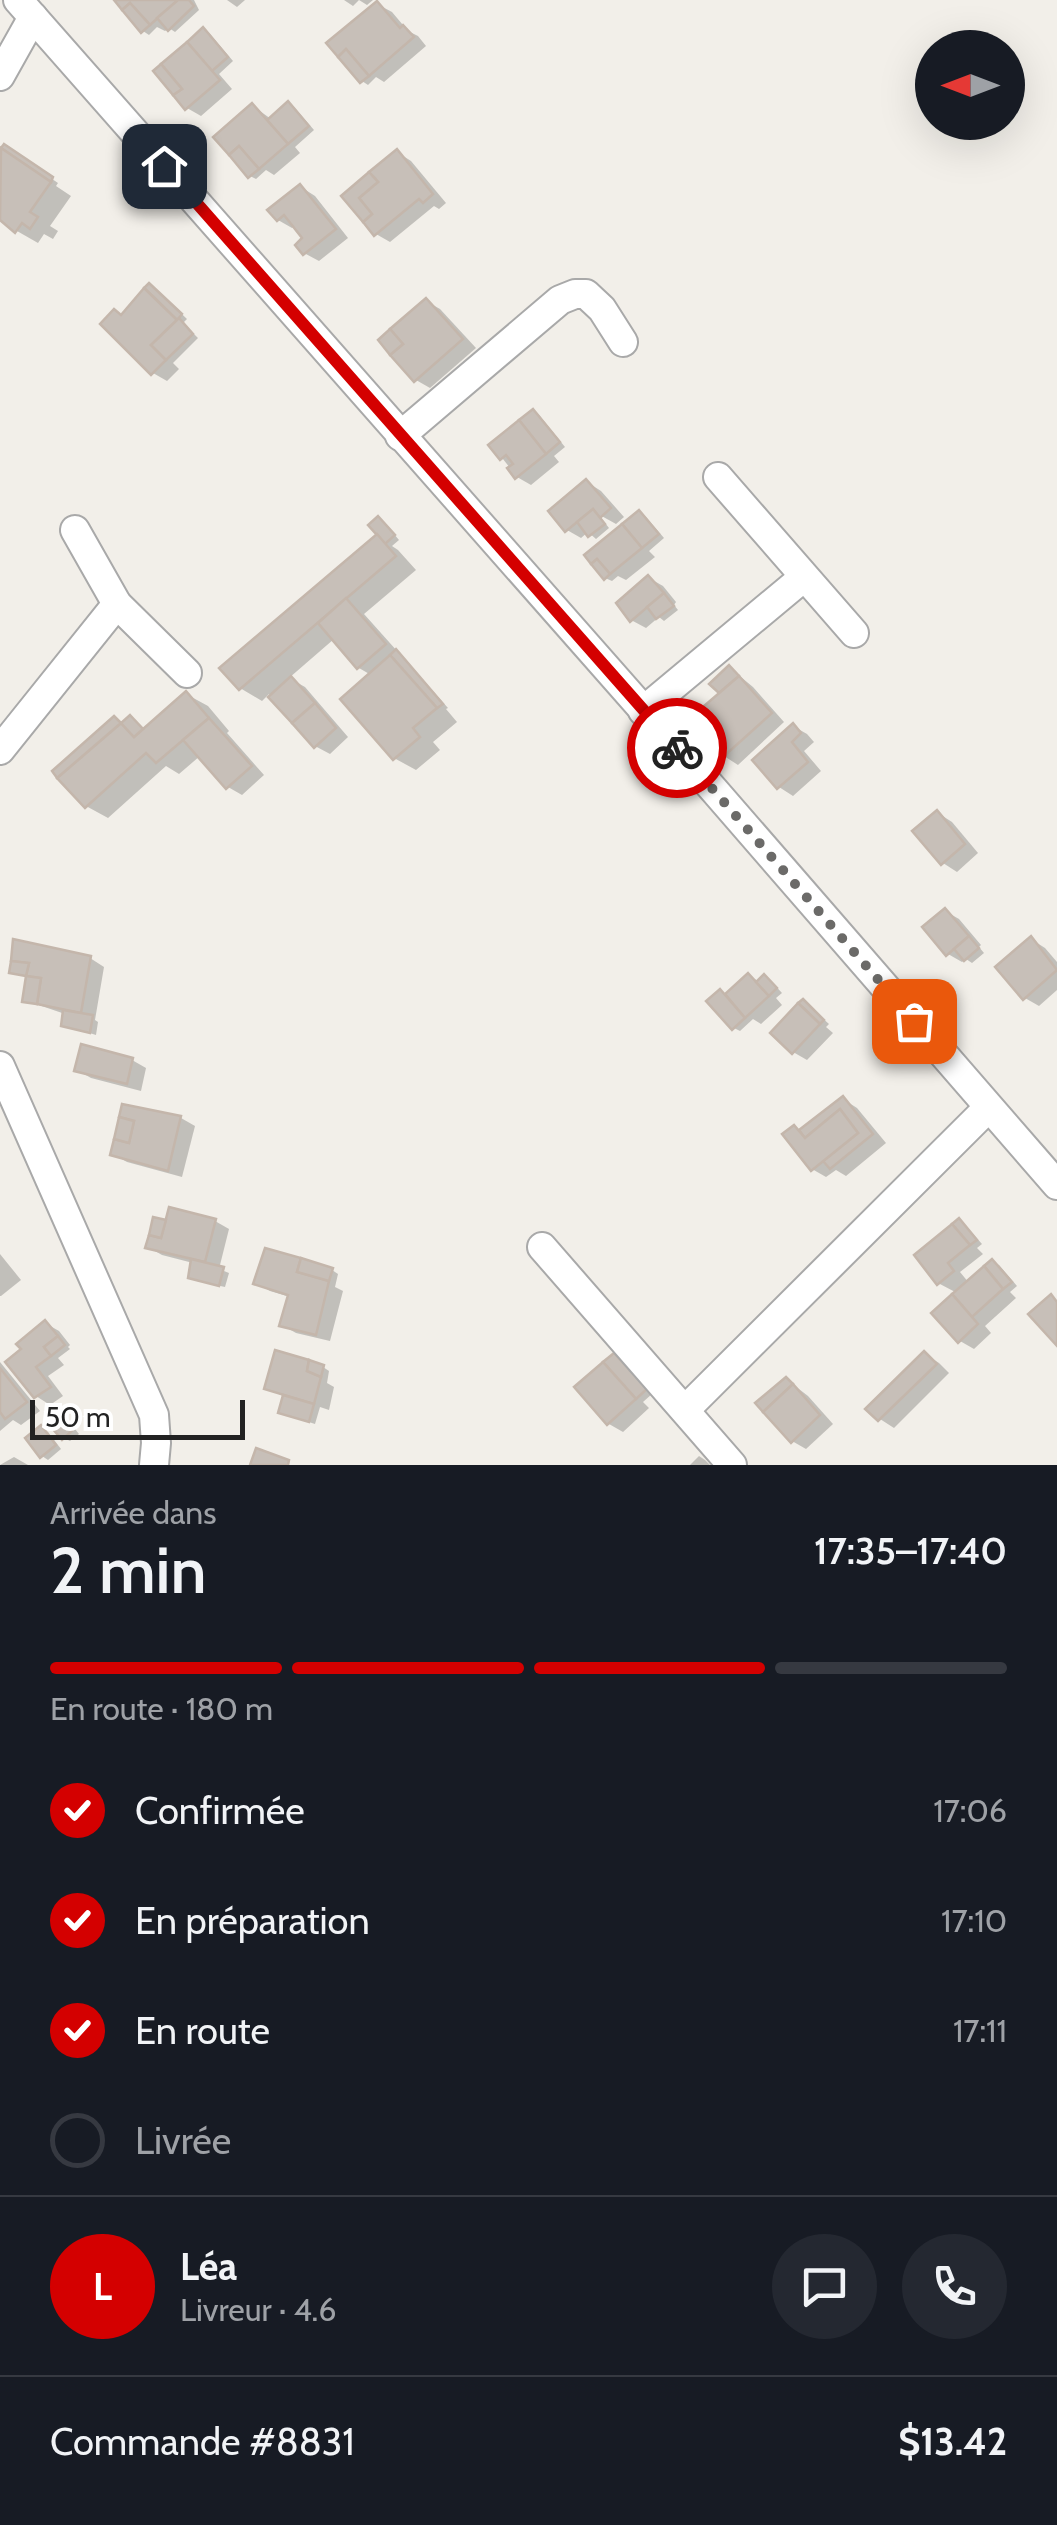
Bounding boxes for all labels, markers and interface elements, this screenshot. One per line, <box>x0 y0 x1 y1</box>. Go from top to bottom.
north arrow <box>915 30 1025 140</box>
map controls <box>915 30 1025 140</box>
pin <box>122 124 207 209</box>
icon: home <box>137 139 192 194</box>
courier <box>627 698 727 798</box>
icon: bike <box>650 721 705 776</box>
pin <box>872 979 957 1064</box>
icon: bag <box>887 994 942 1049</box>
scale bar <box>30 1395 245 1440</box>
text: 50 m <box>45 1400 111 1434</box>
text: Arrivée dans <box>50 1493 216 1532</box>
text: 17:35–17:40 <box>814 1527 1007 1574</box>
text: 2 min <box>50 1530 207 1609</box>
text: En route · 180 m <box>50 1689 273 1728</box>
icon: check <box>50 1783 105 1838</box>
text: Confirmée <box>135 1787 305 1834</box>
text: 17:06 <box>933 1791 1007 1830</box>
icon: check <box>50 1893 105 1948</box>
text: En préparation <box>135 1897 370 1944</box>
text: 17:10 <box>941 1901 1007 1940</box>
icon: check <box>50 2003 105 2058</box>
text: En route <box>135 2007 270 2054</box>
text: 17:11 <box>953 2011 1007 2050</box>
text: Livrée <box>135 2117 231 2164</box>
button: chat <box>772 2234 877 2339</box>
button: phone <box>902 2234 1007 2339</box>
text: Léa <box>180 2243 237 2290</box>
text: L <box>93 2263 112 2310</box>
text: Livreur · 4.6 <box>180 2290 336 2329</box>
text: Commande #8831 <box>50 2418 355 2465</box>
text: $13.42 <box>898 2418 1007 2465</box>

